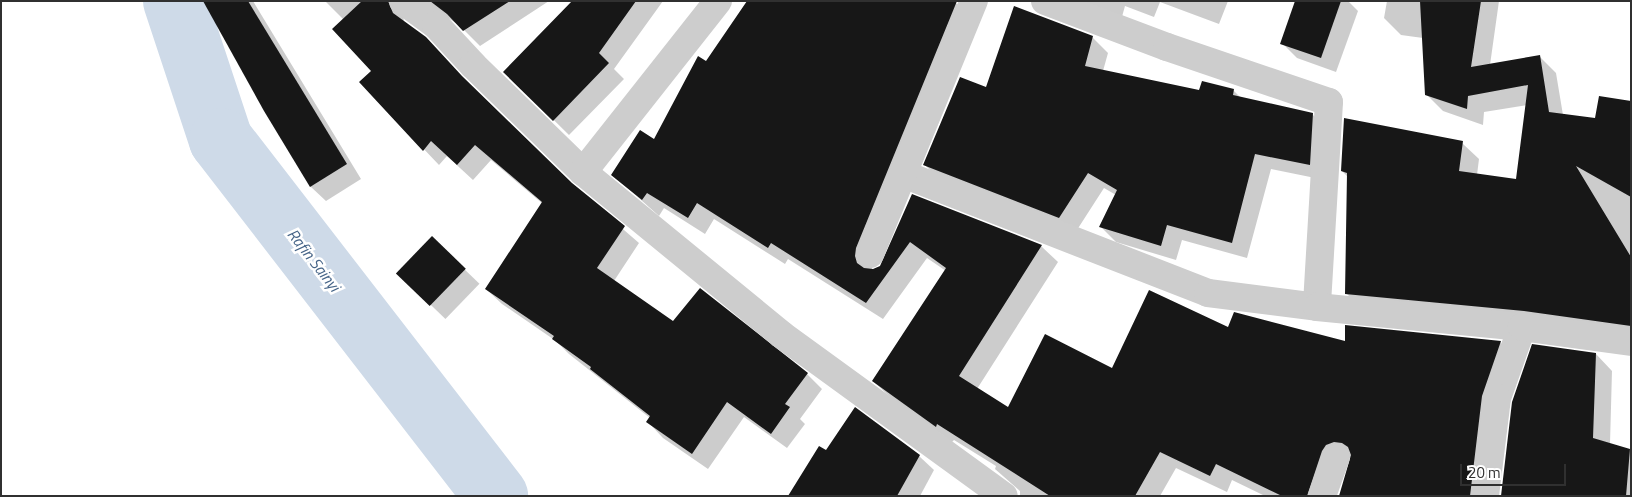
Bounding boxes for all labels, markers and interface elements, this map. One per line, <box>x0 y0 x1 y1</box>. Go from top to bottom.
water label: Rafin Sainyi <box>284 225 344 295</box>
scale bar <box>1462 454 1568 486</box>
text: 20 m <box>1468 461 1501 484</box>

